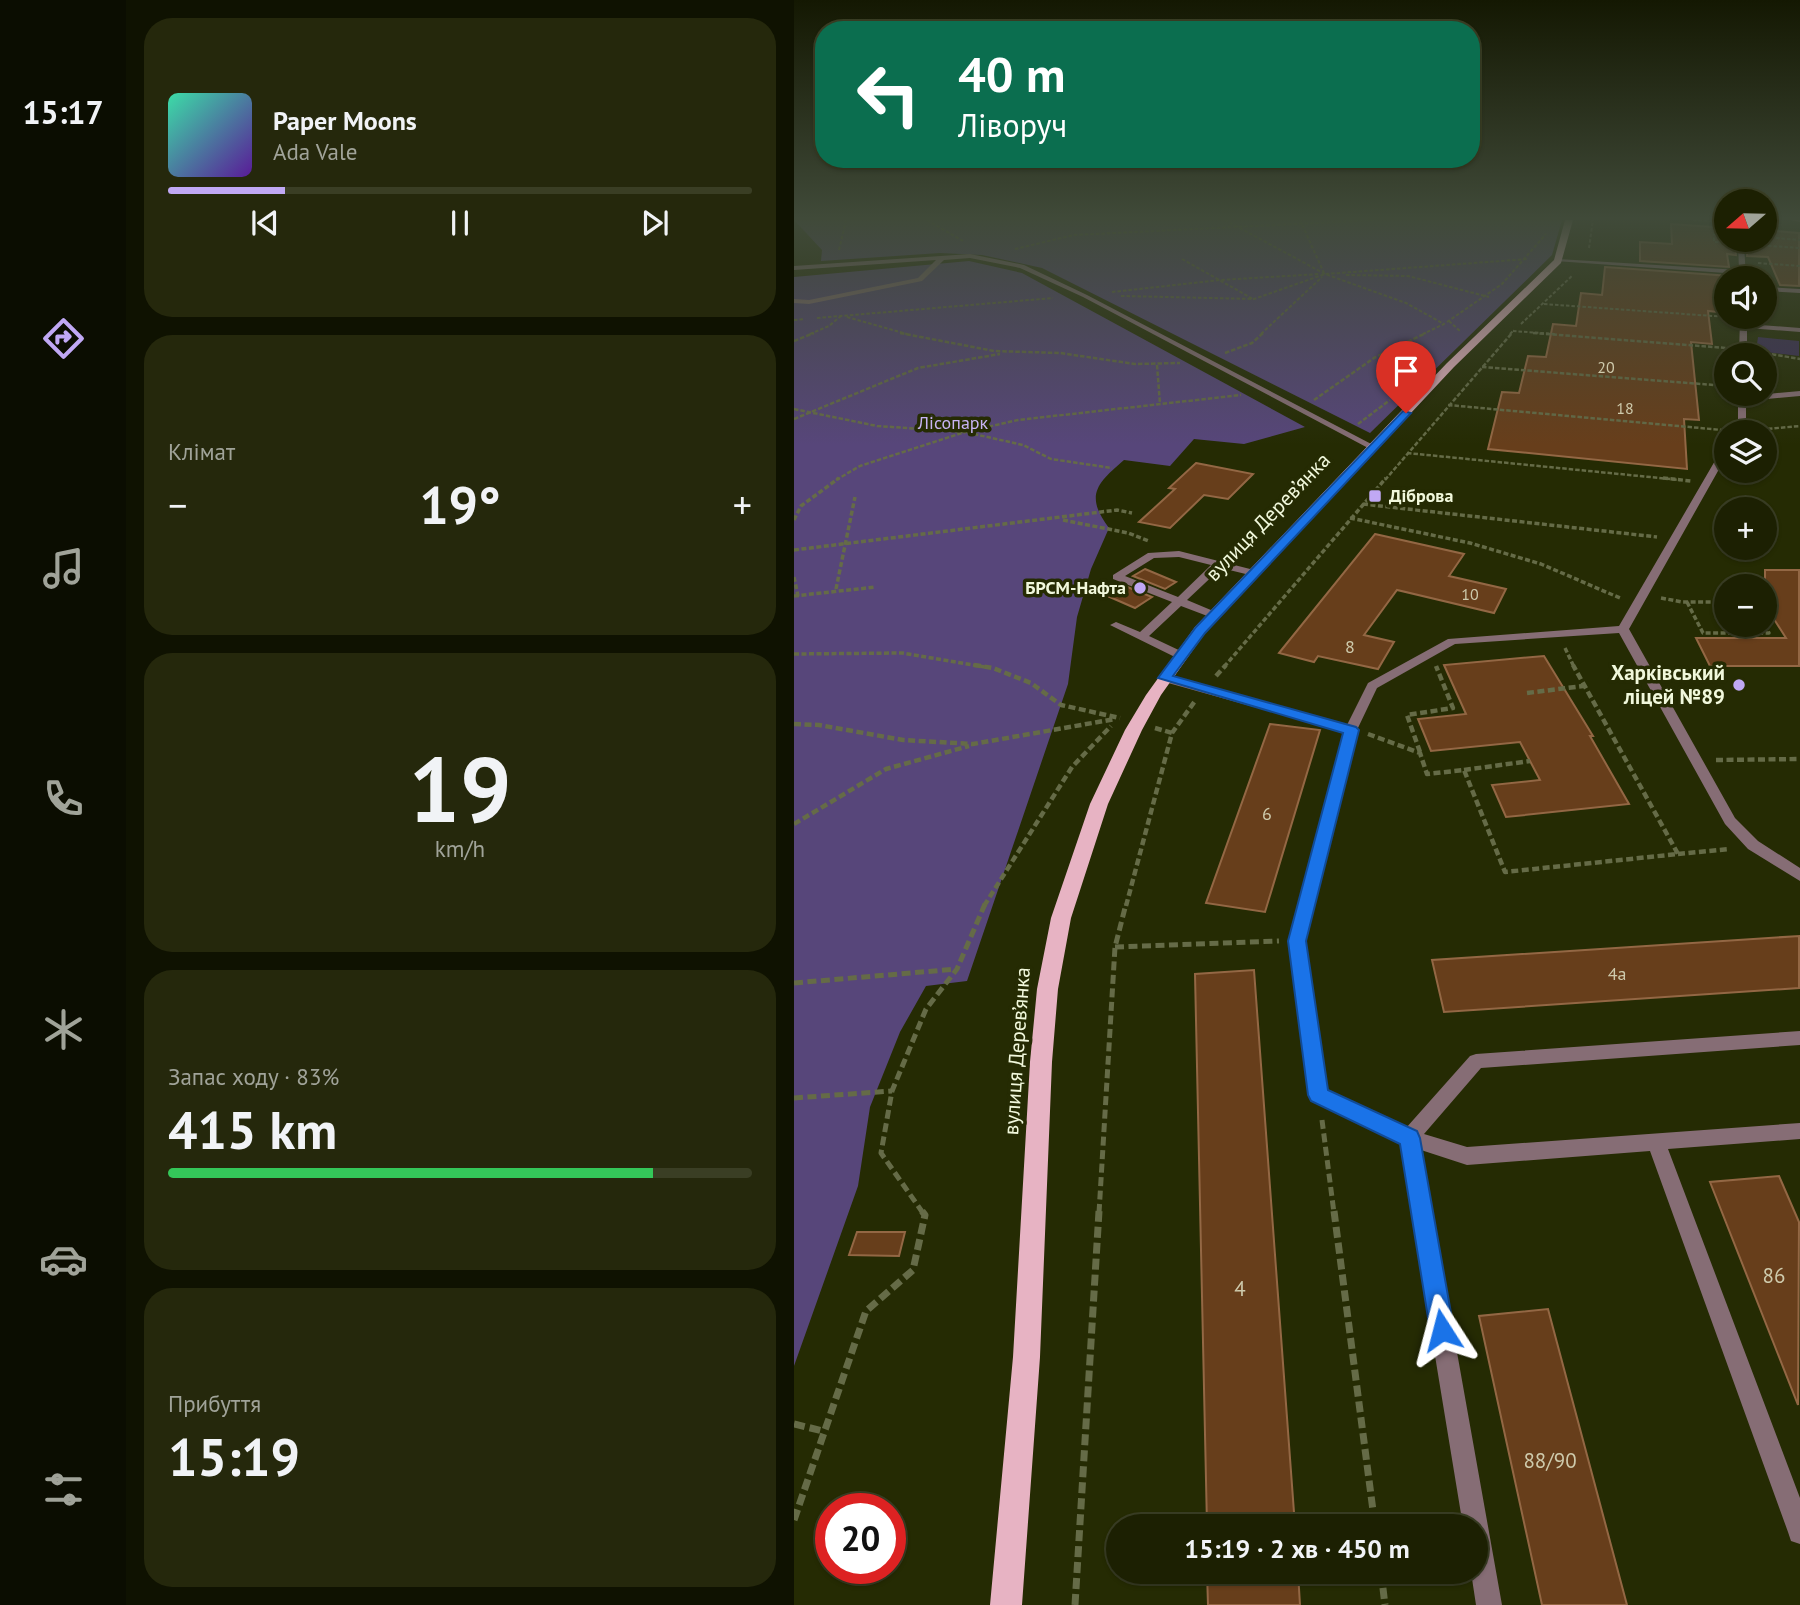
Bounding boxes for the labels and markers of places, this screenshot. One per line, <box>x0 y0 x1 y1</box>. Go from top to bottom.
pin <box>1376 341 1436 413</box>
place label: Діброва <box>1389 484 1453 507</box>
marker: Діброва <box>1367 488 1383 504</box>
place label: БРСМ-Нафта <box>1025 576 1126 599</box>
marker: БРСМ-Нафта <box>1132 580 1148 596</box>
place label: Харківський ліцей №89 <box>1611 659 1725 710</box>
marker: Харківський ліцей №89 <box>1731 677 1747 693</box>

